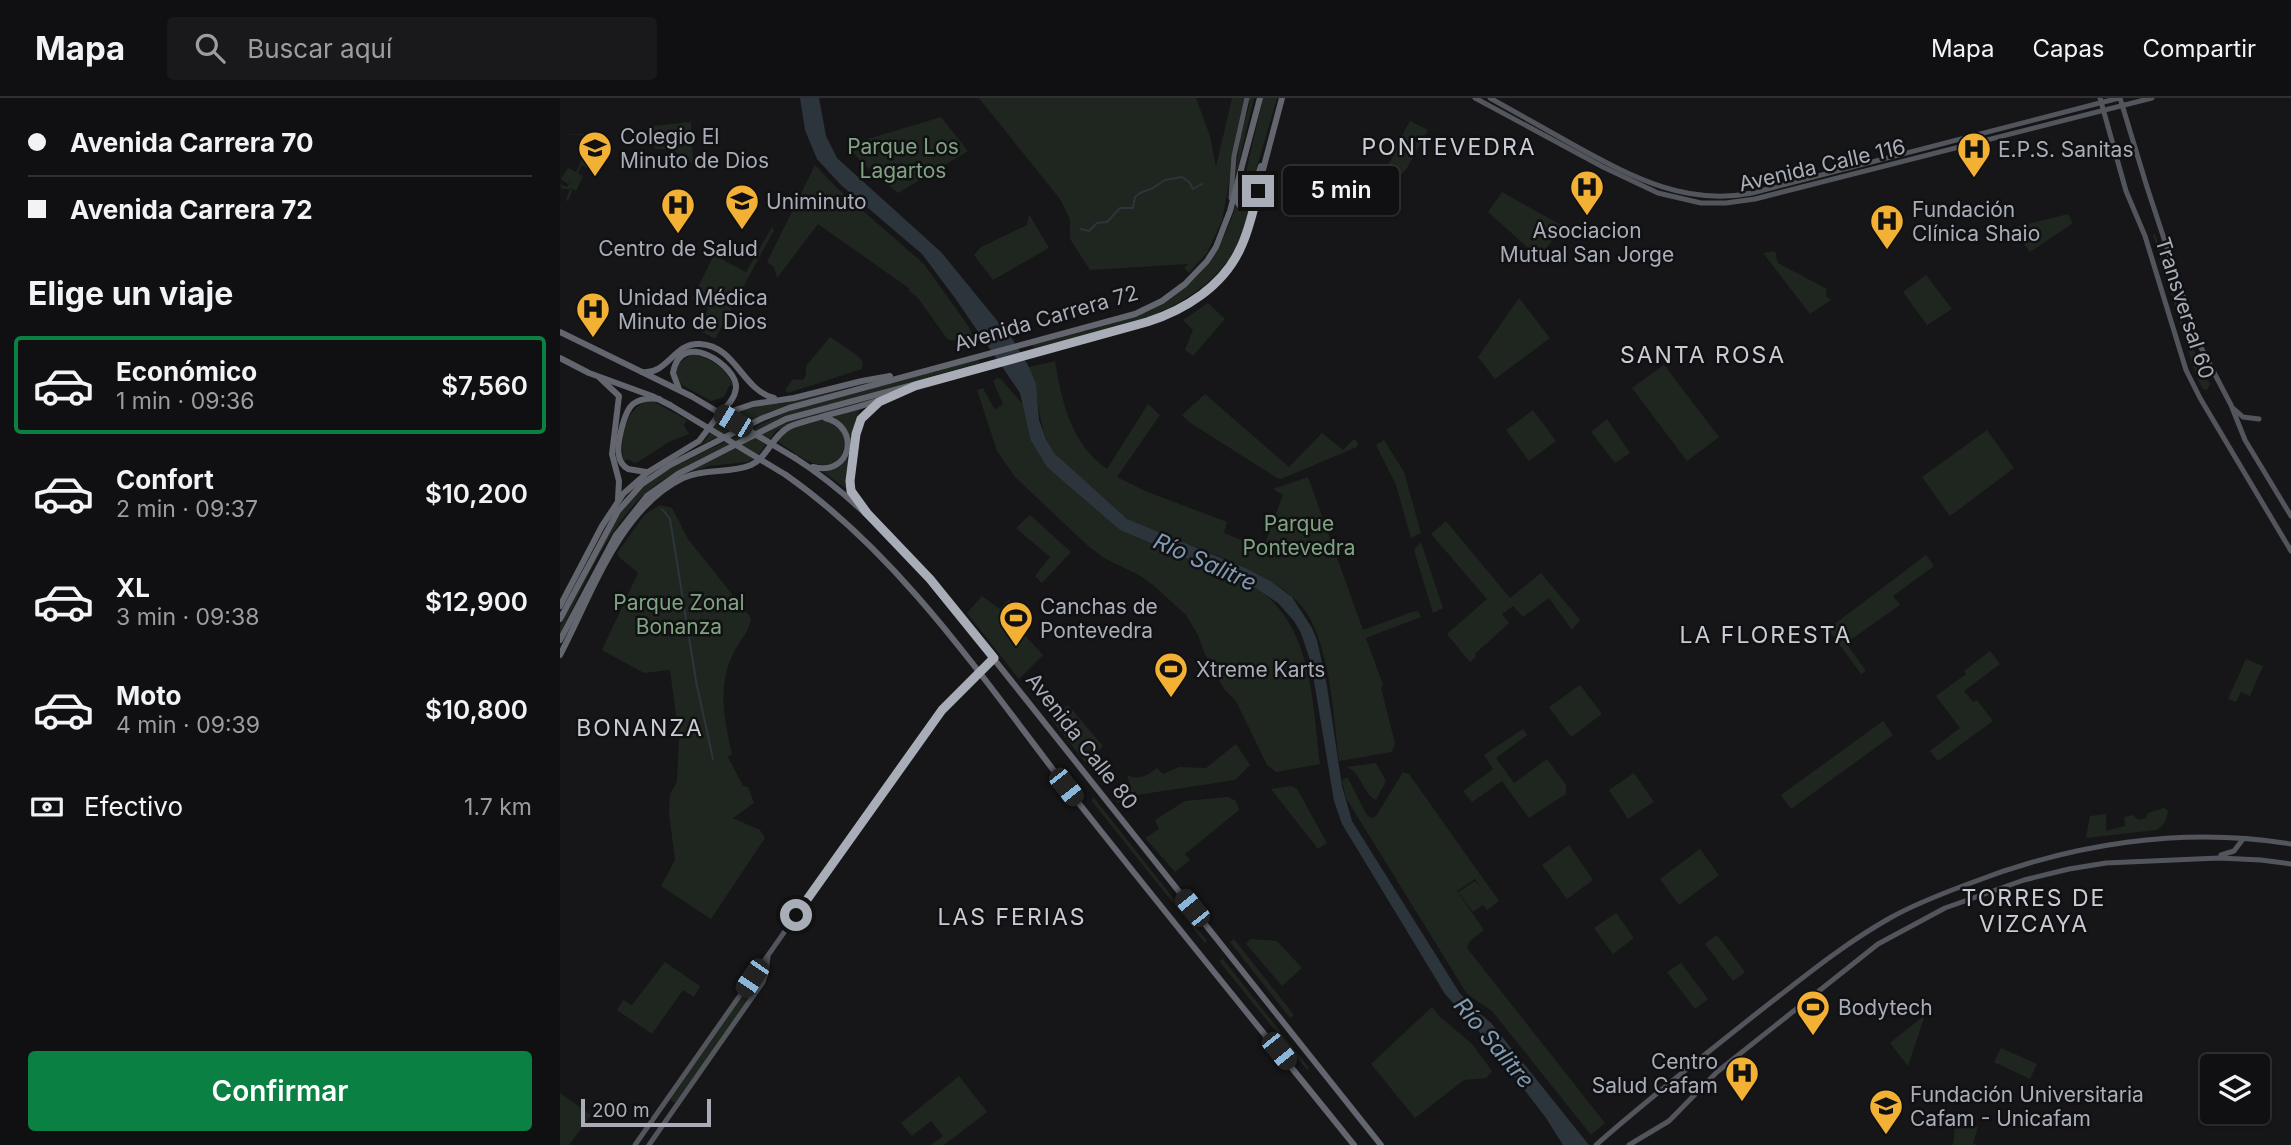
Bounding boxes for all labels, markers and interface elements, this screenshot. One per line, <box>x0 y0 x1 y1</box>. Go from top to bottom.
search box <box>167 17 657 80</box>
text: Mapa <box>35 28 125 68</box>
icon: search <box>191 29 229 67</box>
text: Buscar aquí <box>247 33 392 64</box>
text: Mapa <box>1931 34 1994 63</box>
text: Capas <box>2032 34 2105 63</box>
text: Compartir <box>2143 34 2256 63</box>
place label: Colegio El Minuto de Dios <box>620 124 769 173</box>
text: Avenida Carrera 70 <box>70 127 313 158</box>
school or university icon: Colegio El Minuto de Dios <box>576 129 614 178</box>
hospital icon: E.P.S. Sanitas <box>1955 130 1993 179</box>
district label: PONTEVEDRA <box>1361 133 1537 161</box>
park label: Parque Los Lagartos <box>847 134 959 183</box>
street label: Avenida Calle 116 <box>1736 134 1908 196</box>
place label: E.P.S. Sanitas <box>1998 137 2133 162</box>
callout: 5 min <box>1282 166 1398 216</box>
hospital icon: Asociacion Mutual San Jorge <box>1568 168 1606 217</box>
route end <box>1242 175 1274 207</box>
text: 5 min <box>1310 176 1372 204</box>
school or university icon: Uniminuto <box>723 182 761 231</box>
hospital icon: Centro de Salud <box>659 186 697 235</box>
place label: Uniminuto <box>766 189 867 214</box>
text: Avenida Carrera 72 <box>70 194 313 225</box>
place label: Fundación Clínica Shaio <box>1912 197 2040 246</box>
hospital icon: Fundación Clínica Shaio <box>1868 202 1906 251</box>
place label: Asociacion Mutual San Jorge <box>1500 218 1674 267</box>
street label: Transversal 60 <box>2150 234 2220 382</box>
place label: Centro de Salud <box>598 236 758 261</box>
text: Elige un viaje <box>28 274 233 313</box>
street label: Avenida Carrera 72 <box>951 280 1141 356</box>
place label: Unidad Médica Minuto de Dios <box>618 285 768 334</box>
hospital icon: Unidad Médica Minuto de Dios <box>574 290 612 339</box>
district label: SANTA ROSA <box>1620 341 1786 369</box>
icon: car <box>32 354 95 417</box>
text: Económico <box>116 356 257 387</box>
text: $7,560 <box>441 370 528 401</box>
text: 1 min · 09:36 <box>116 387 255 415</box>
car <box>710 401 757 441</box>
icon: car <box>32 462 95 525</box>
text: Confort <box>116 464 214 495</box>
text: $10,200 <box>425 478 528 509</box>
text: 2 min · 09:37 <box>116 495 258 523</box>
park label: Parque Pontevedra <box>1243 511 1356 560</box>
water label: Río Salitre <box>1149 527 1261 597</box>
icon: car <box>32 570 95 633</box>
text: XL <box>116 572 150 603</box>
text: $12,900 <box>425 586 528 617</box>
park label: Parque Zonal Bonanza <box>613 590 745 639</box>
place label: Canchas de Pontevedra <box>1040 594 1158 643</box>
sports icon: Canchas de Pontevedra <box>997 599 1035 648</box>
text: 3 min · 09:38 <box>116 603 259 631</box>
district label: LA FLORESTA <box>1679 621 1853 649</box>
sports icon: Xtreme Karts <box>1152 650 1190 699</box>
place label: Xtreme Karts <box>1196 657 1325 682</box>
street label: Avenida Calle 80 <box>1021 668 1143 814</box>
icon: car <box>32 678 95 741</box>
text: Moto <box>116 680 181 711</box>
text: $10,800 <box>425 694 528 725</box>
text: 4 min · 09:39 <box>116 711 260 739</box>
district label: BONANZA <box>576 714 704 742</box>
car <box>1045 764 1088 810</box>
icon: cash <box>28 788 66 826</box>
text: Efectivo <box>84 791 183 822</box>
text: 1.7 km <box>464 793 532 821</box>
district label: TORRES DE VIZCAYA <box>1962 884 2106 938</box>
car <box>1171 885 1214 931</box>
route start <box>780 899 812 931</box>
district label: LAS FERIAS <box>937 903 1087 931</box>
car <box>732 955 773 1001</box>
sports icon: Bodytech <box>1794 988 1832 1037</box>
water label: Río Salitre <box>1448 992 1540 1094</box>
place label: Bodytech <box>1838 995 1933 1020</box>
car <box>1258 1028 1301 1074</box>
place label: Centro Salud Cafam <box>1592 1049 1718 1098</box>
button: Confirmar <box>28 1051 532 1131</box>
hospital icon: Centro Salud Cafam <box>1723 1054 1761 1103</box>
map controls <box>2200 1054 2270 1124</box>
button: layers <box>2200 1054 2270 1124</box>
place label: Fundación Universitaria Cafam - Unicafam <box>1910 1082 2144 1131</box>
school or university icon: Fundación Universitaria Cafam - Unicafam <box>1867 1087 1905 1136</box>
scale bar <box>581 1096 710 1128</box>
text: 200 m <box>592 1099 650 1122</box>

